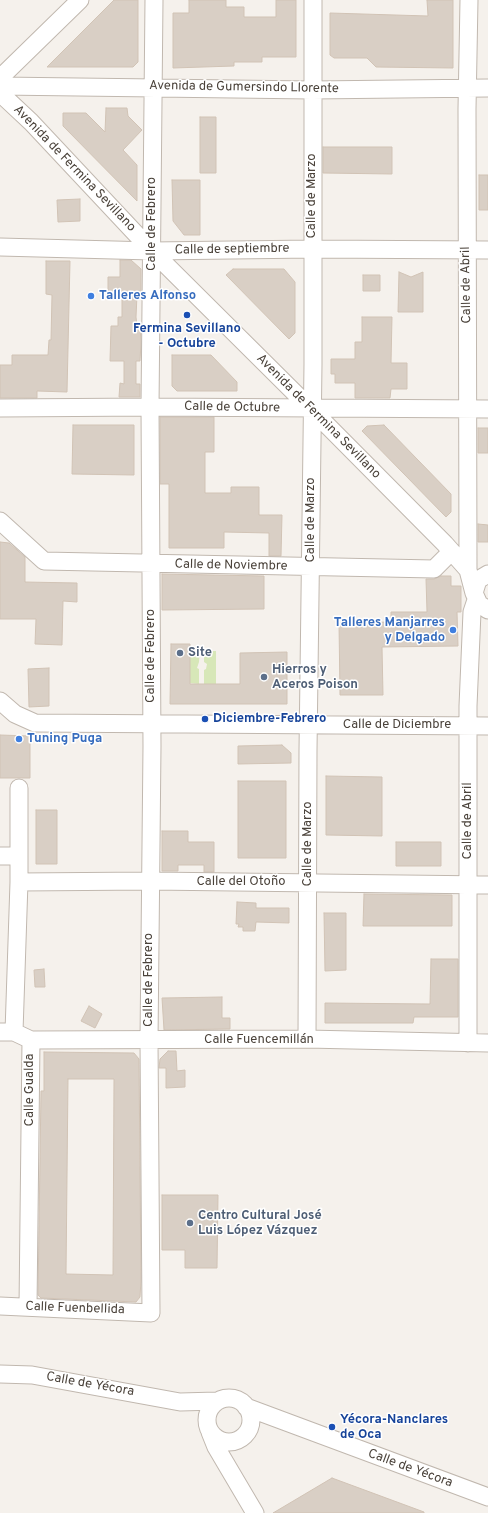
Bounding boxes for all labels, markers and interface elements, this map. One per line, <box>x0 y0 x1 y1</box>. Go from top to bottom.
street label: Avenida de Gumersindo Llorente <box>149 79 339 97</box>
street label: Avenida de Fermina Sevillano <box>9 102 139 236</box>
street label: Calle de Marzo <box>304 153 320 239</box>
street label: Calle de Febrero <box>144 177 160 271</box>
street label: Calle de septiembre <box>174 241 290 259</box>
street label: Calle de Abril <box>459 246 475 324</box>
place label: Talleres Alfonso <box>99 288 196 304</box>
marker: Talleres Alfonso <box>86 291 96 301</box>
marker: Fermina Sevillano - Octubre <box>182 310 192 320</box>
place label: Fermina Sevillano - Octubre <box>133 321 241 352</box>
street label: Avenida de Fermina Sevillano <box>252 351 384 483</box>
street label: Calle de Octubre <box>184 399 280 417</box>
street label: Calle de Marzo <box>303 477 319 563</box>
street label: Calle de Noviembre <box>174 557 288 575</box>
street label: Calle de Febrero <box>143 609 159 703</box>
place label: Talleres Manjarres y Delgado <box>334 615 445 646</box>
marker: Talleres Manjarres y Delgado <box>448 625 458 635</box>
place label: Site <box>188 645 212 661</box>
marker: Site <box>175 648 185 658</box>
place label: Hierros y Aceros Poison <box>272 662 358 693</box>
marker: Hierros y Aceros Poison <box>259 672 269 682</box>
place label: Diciembre-Febrero <box>213 711 326 727</box>
marker: Diciembre-Febrero <box>200 714 210 724</box>
street label: Calle de Diciembre <box>343 717 451 733</box>
place label: Tuning Puga <box>27 731 102 747</box>
marker: Tuning Puga <box>14 734 24 744</box>
street label: Calle de Abril <box>460 782 476 860</box>
street label: Calle de Marzo <box>300 801 316 887</box>
street label: Calle del Otoño <box>196 874 286 890</box>
street label: Calle de Febrero <box>141 933 157 1027</box>
street label: Calle Fuencemillán <box>204 1032 314 1048</box>
street label: Calle Gualda <box>22 1054 38 1126</box>
place label: Centro Cultural José Luis López Vázquez <box>198 1208 322 1239</box>
marker: Centro Cultural José Luis López Vázquez <box>185 1218 195 1228</box>
street label: Calle Fuenbellida <box>25 1299 125 1319</box>
street label: Calle de Yécora <box>45 1370 135 1400</box>
place label: Yécora-Nanclares de Oca <box>340 1412 448 1443</box>
marker: Yécora-Nanclares de Oca <box>327 1422 337 1432</box>
street label: Calle de Yécora <box>366 1446 454 1492</box>

